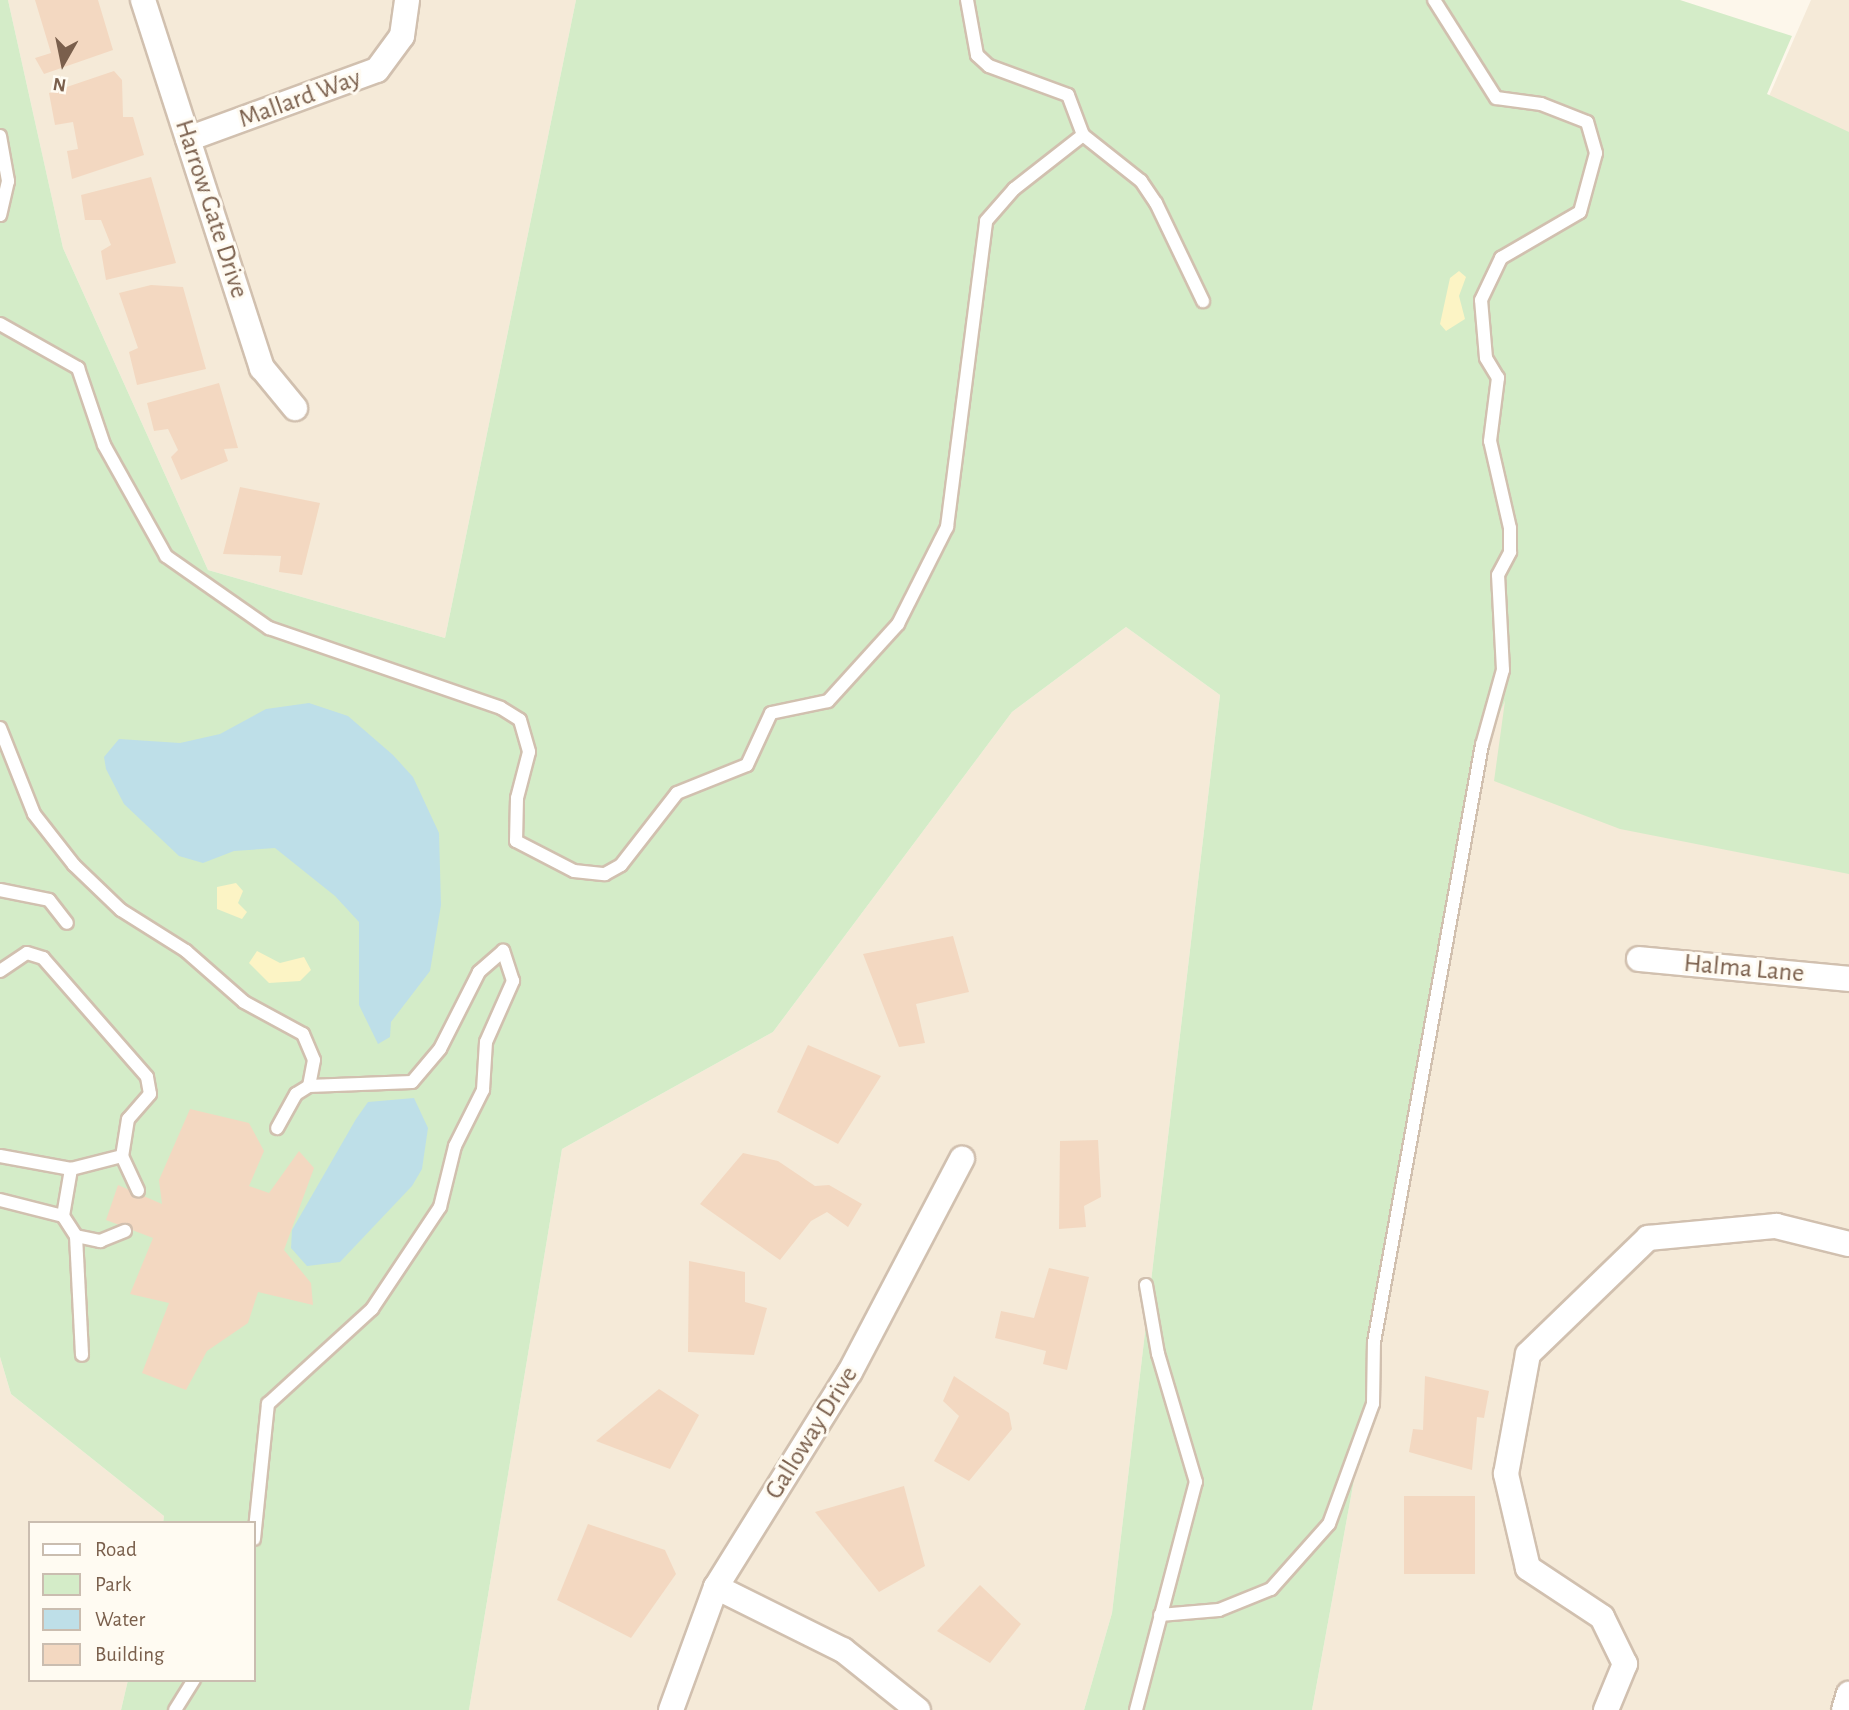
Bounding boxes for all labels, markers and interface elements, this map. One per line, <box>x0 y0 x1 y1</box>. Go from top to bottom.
north arrow <box>28 28 98 98</box>
street label: Mallard Way <box>235 63 365 135</box>
text: N <box>52 74 68 95</box>
street label: Harrow Gate Drive <box>167 116 255 302</box>
street label: Halma Lane <box>1682 948 1806 990</box>
street label: Galloway Drive <box>759 1361 865 1505</box>
legend <box>28 1521 256 1682</box>
text: Road <box>95 1539 137 1560</box>
text: Park <box>95 1574 131 1595</box>
text: Water <box>95 1609 145 1630</box>
text: Building <box>95 1644 164 1665</box>

